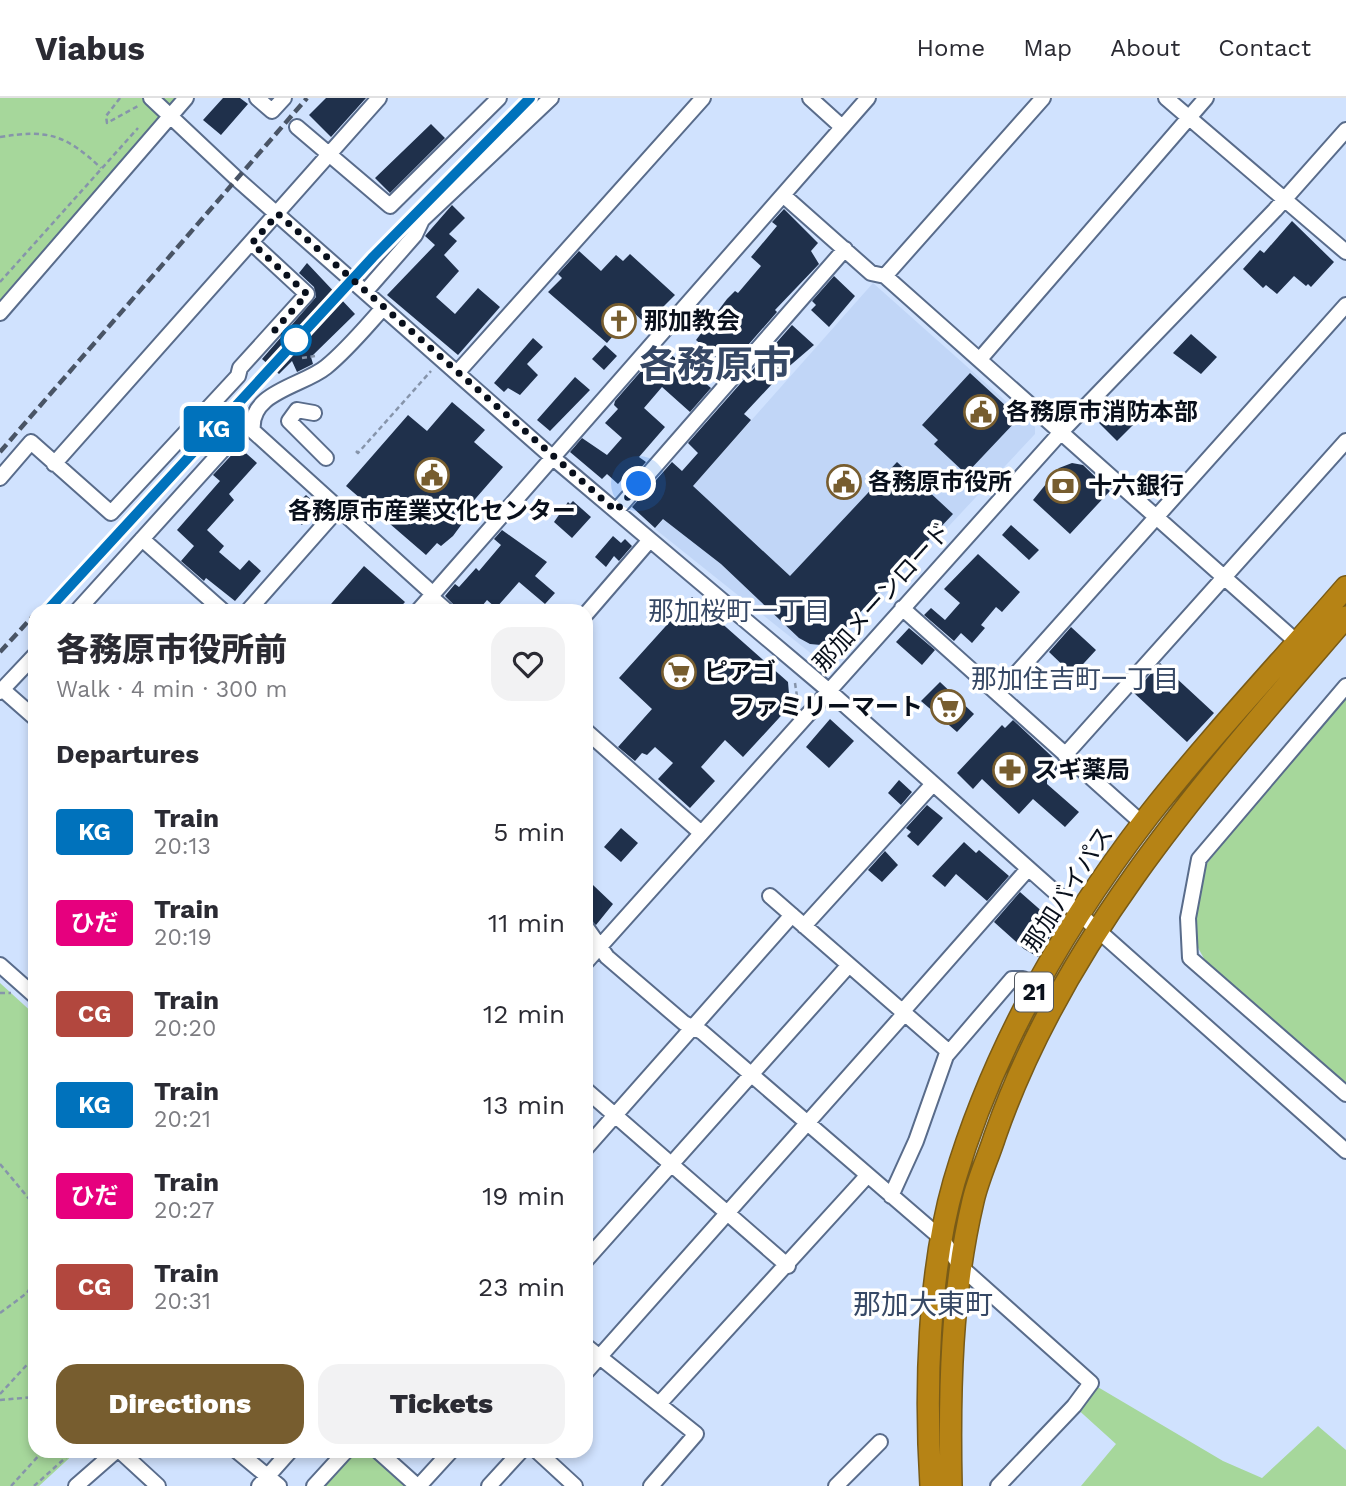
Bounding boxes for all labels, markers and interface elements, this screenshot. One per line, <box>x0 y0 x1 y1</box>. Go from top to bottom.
text: Viabus <box>35 29 145 68</box>
text: Home <box>917 34 985 62</box>
text: Map <box>1023 34 1072 62</box>
text: About <box>1110 34 1180 62</box>
text: Contact <box>1218 34 1311 62</box>
church icon: 那加教会 <box>600 302 638 340</box>
place label: 那加教会 <box>644 307 740 335</box>
unlabelled marker <box>281 325 311 355</box>
district label: 各務原市 <box>639 343 791 387</box>
public building icon: 各務原市消防本部 <box>962 393 1000 431</box>
place label: 各務原市消防本部 <box>1006 398 1198 426</box>
line badge: KG <box>182 406 246 452</box>
text: KG <box>198 415 230 443</box>
public building icon: 各務原市産業文化センター <box>413 456 451 494</box>
public building icon: 各務原市役所 <box>825 463 863 501</box>
your location <box>621 466 656 501</box>
bank icon: 十六銀行 <box>1044 467 1082 505</box>
place label: 各務原市役所 <box>868 468 1012 496</box>
place label: 十六銀行 <box>1088 472 1184 500</box>
place label: 各務原市産業文化センター <box>288 497 576 525</box>
street label: 那加メーンロード <box>808 517 956 677</box>
district label: 那加桜町一丁目 <box>648 596 830 626</box>
button: heart <box>491 627 565 701</box>
text: 各務原市役所前 <box>56 630 287 669</box>
supermarket icon: ピアゴ <box>660 653 698 691</box>
place label: ピアゴ <box>704 658 776 686</box>
district label: 那加住吉町一丁目 <box>971 664 1179 694</box>
text: Walk · 4 min · 300 m <box>56 676 288 703</box>
supermarket icon: ファミリーマート <box>929 688 967 726</box>
place label: ファミリーマート <box>731 693 923 721</box>
text: Departures <box>56 739 199 769</box>
pharmacy icon: スギ薬局 <box>991 751 1029 789</box>
place label: スギ薬局 <box>1034 756 1130 784</box>
text: Train <box>154 803 219 833</box>
text: 5 min <box>493 817 565 847</box>
text: KG <box>78 818 111 846</box>
street label: 那加バイパス <box>1017 821 1119 957</box>
text: 20:13 <box>154 833 211 860</box>
text: Train <box>154 894 219 924</box>
text: 11 min <box>488 908 565 938</box>
text: ひだ <box>71 909 119 937</box>
text: 20:19 <box>154 924 212 951</box>
road number: 21 <box>1015 972 1053 1012</box>
text: Train <box>154 985 219 1015</box>
text: 12 min <box>483 999 565 1029</box>
text: CG <box>78 1000 111 1028</box>
text: 20:20 <box>154 1015 216 1042</box>
text: Train <box>154 1076 219 1106</box>
text: 13 min <box>483 1090 565 1120</box>
text: KG <box>78 1091 111 1119</box>
text: 20:21 <box>154 1106 211 1133</box>
text: Train <box>154 1167 219 1197</box>
text: 19 min <box>482 1181 565 1211</box>
text: ひだ <box>71 1182 119 1210</box>
text: 20:27 <box>154 1197 214 1224</box>
text: Train <box>154 1258 219 1288</box>
text: 23 min <box>478 1272 565 1302</box>
text: CG <box>78 1273 111 1301</box>
text: 20:31 <box>154 1288 211 1315</box>
district label: 那加大東町 <box>853 1288 993 1321</box>
button: Directions <box>56 1364 304 1444</box>
button: Tickets <box>318 1364 565 1444</box>

